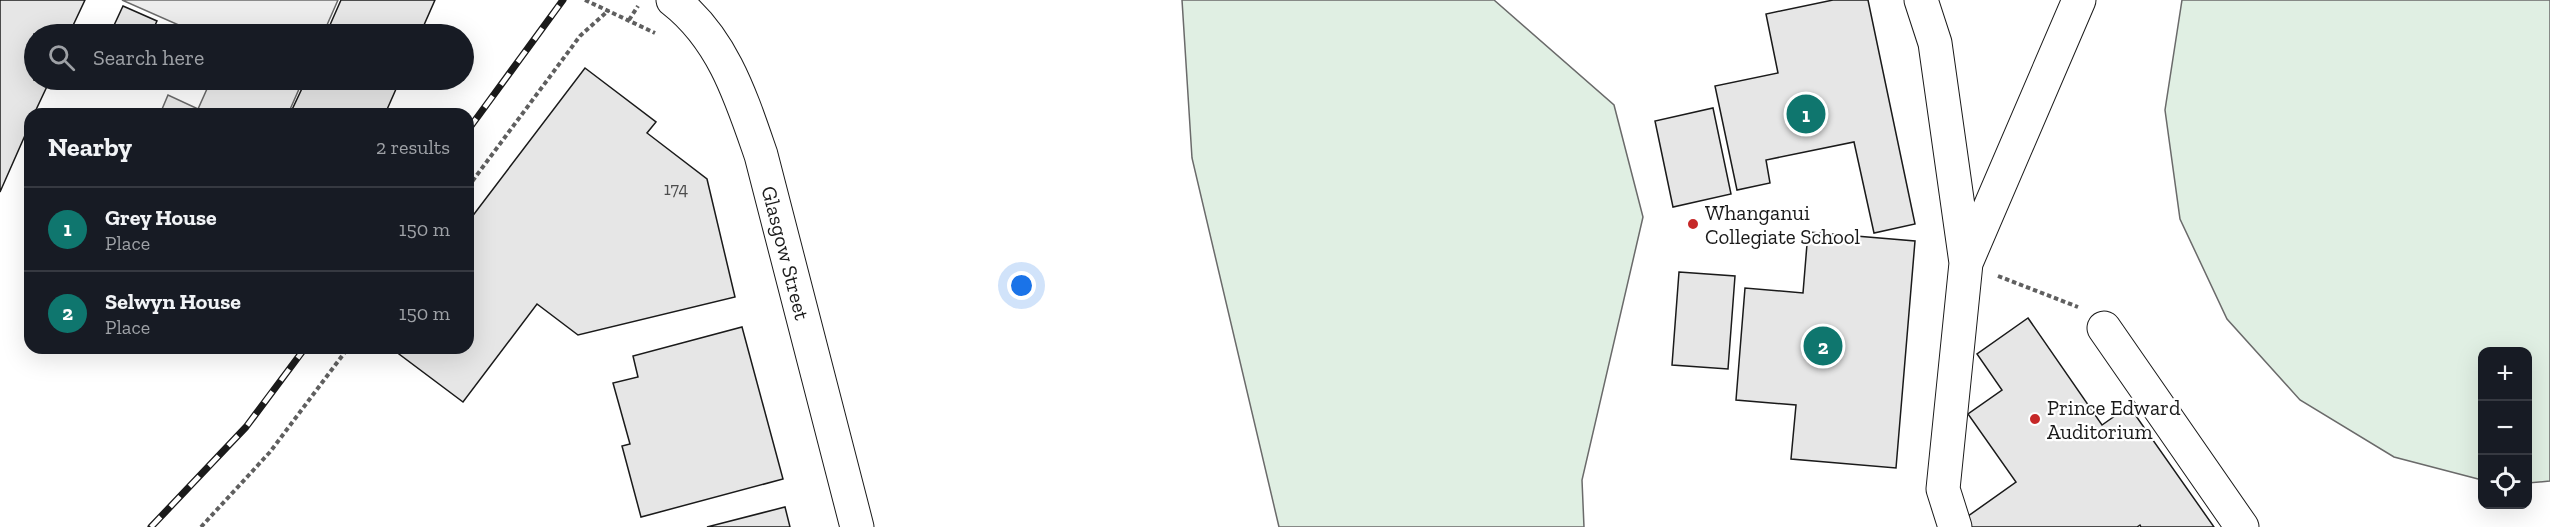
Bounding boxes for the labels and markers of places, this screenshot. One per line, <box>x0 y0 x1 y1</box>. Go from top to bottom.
pin: 1 <box>1786 92 1826 136</box>
place label: Whanganui Collegiate School <box>1705 200 1861 249</box>
marker: Whanganui Collegiate School <box>1686 217 1700 231</box>
pin: 2 <box>1804 324 1842 368</box>
place label: Prince Edward Auditorium <box>2047 395 2181 444</box>
marker: Prince Edward Auditorium <box>2028 412 2042 426</box>

